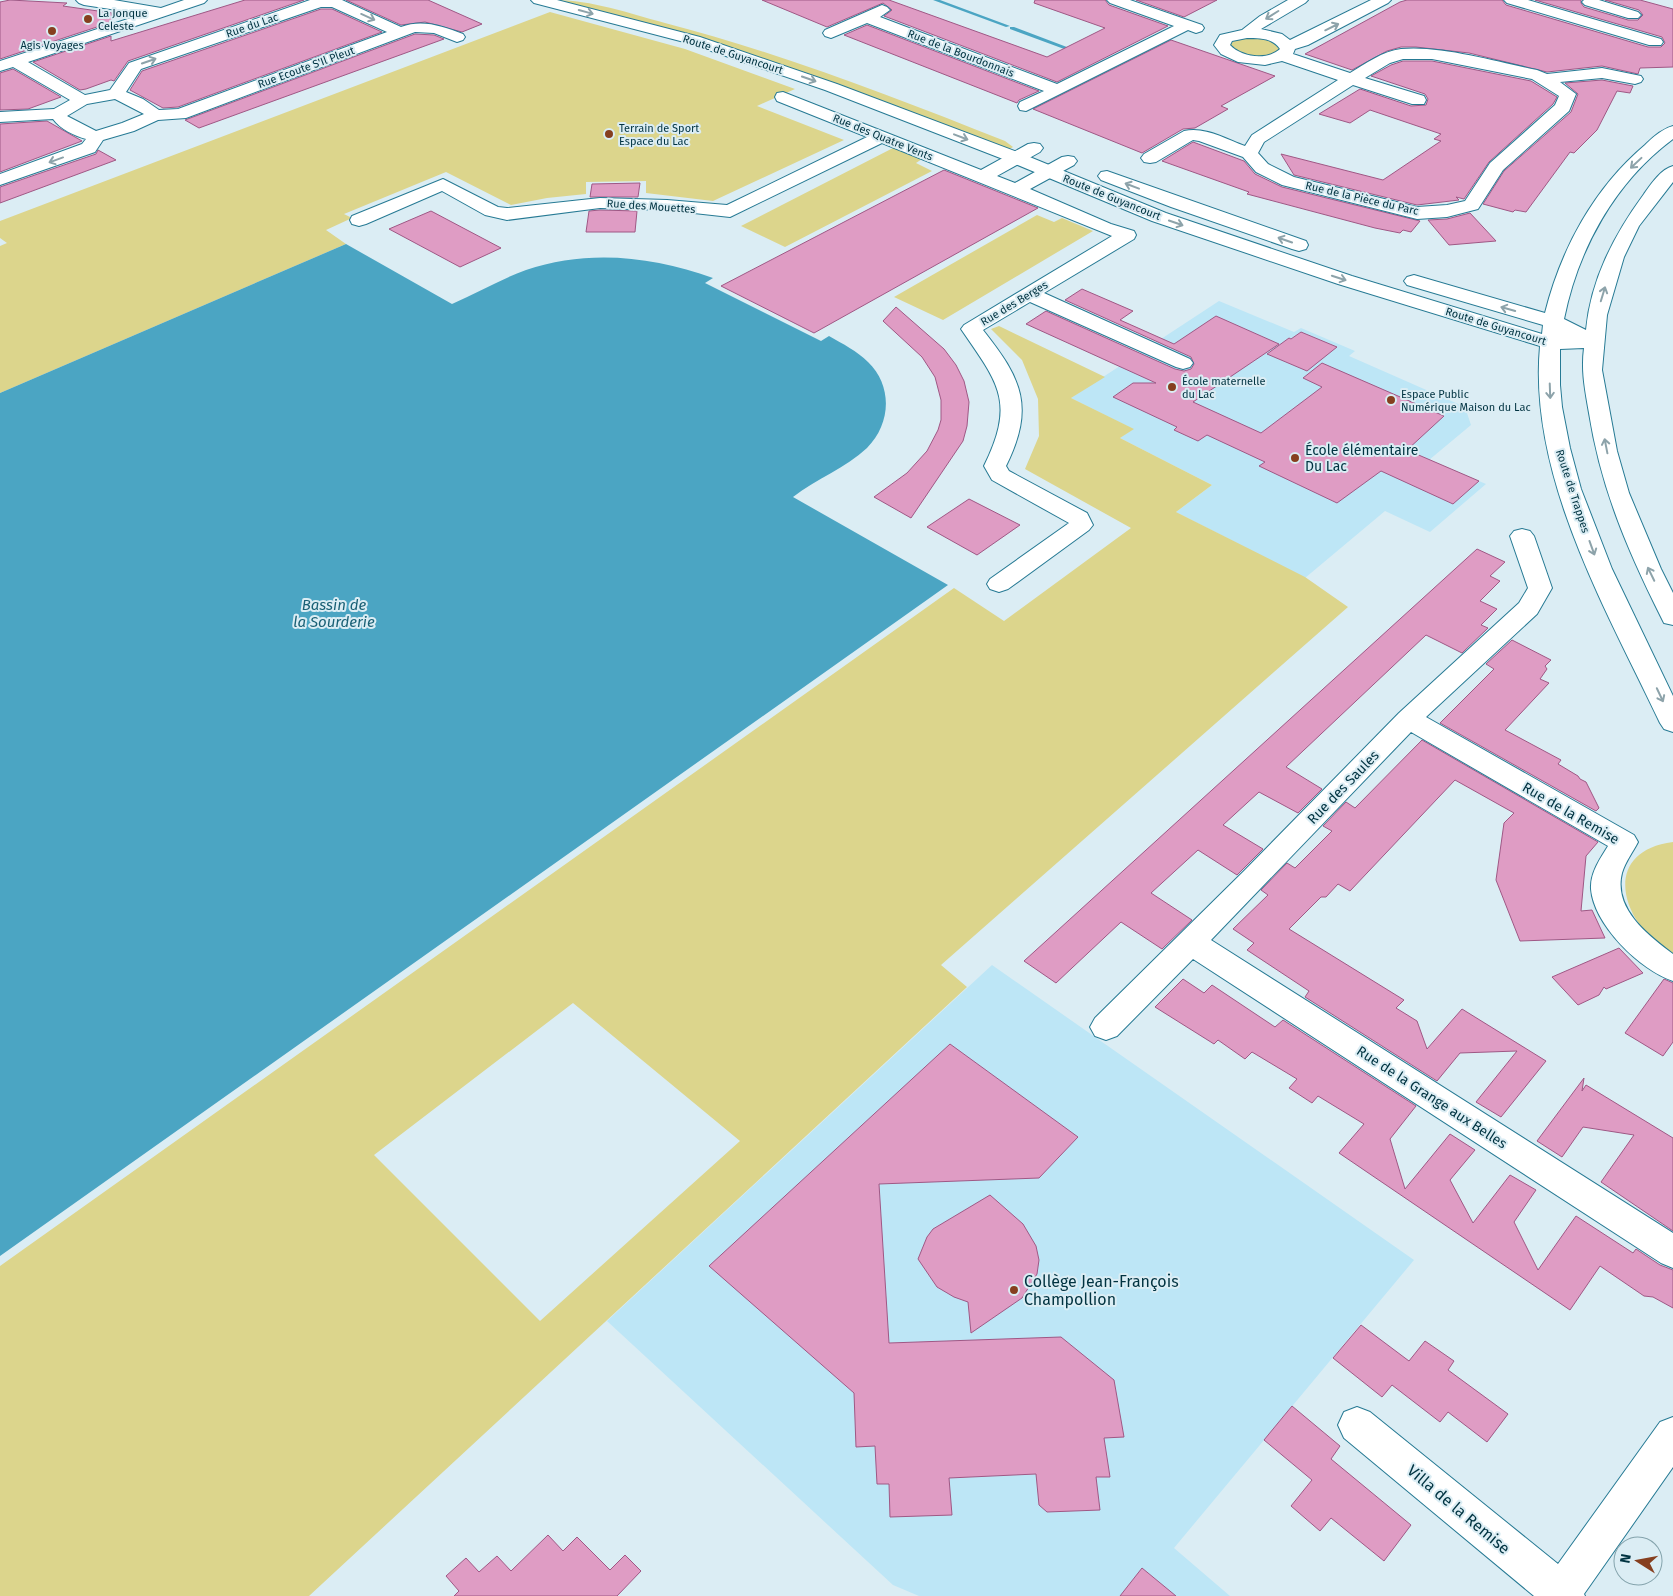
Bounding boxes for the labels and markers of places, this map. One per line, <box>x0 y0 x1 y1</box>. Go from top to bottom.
place label: La Jonque Celeste <box>98 7 147 33</box>
marker: La Jonque Celeste <box>82 13 94 25</box>
marker: Agis Voyages <box>46 25 58 37</box>
place label: Agis Voyages <box>20 39 84 52</box>
place label: Terrain de Sport Espace du Lac <box>619 122 699 148</box>
marker: Terrain de Sport Espace du Lac <box>603 128 615 140</box>
place label: École maternelle du Lac <box>1182 374 1266 401</box>
marker: École maternelle du Lac <box>1166 381 1178 393</box>
place label: Espace Public Numérique Maison du Lac <box>1401 388 1531 414</box>
marker: Espace Public Numérique Maison du Lac <box>1385 394 1397 406</box>
place label: École élémentaire Du Lac <box>1305 441 1418 475</box>
marker: École élémentaire Du Lac <box>1289 452 1301 464</box>
place label: Collège Jean-François Champollion <box>1024 1272 1179 1309</box>
marker: Collège Jean-François Champollion <box>1008 1284 1020 1296</box>

